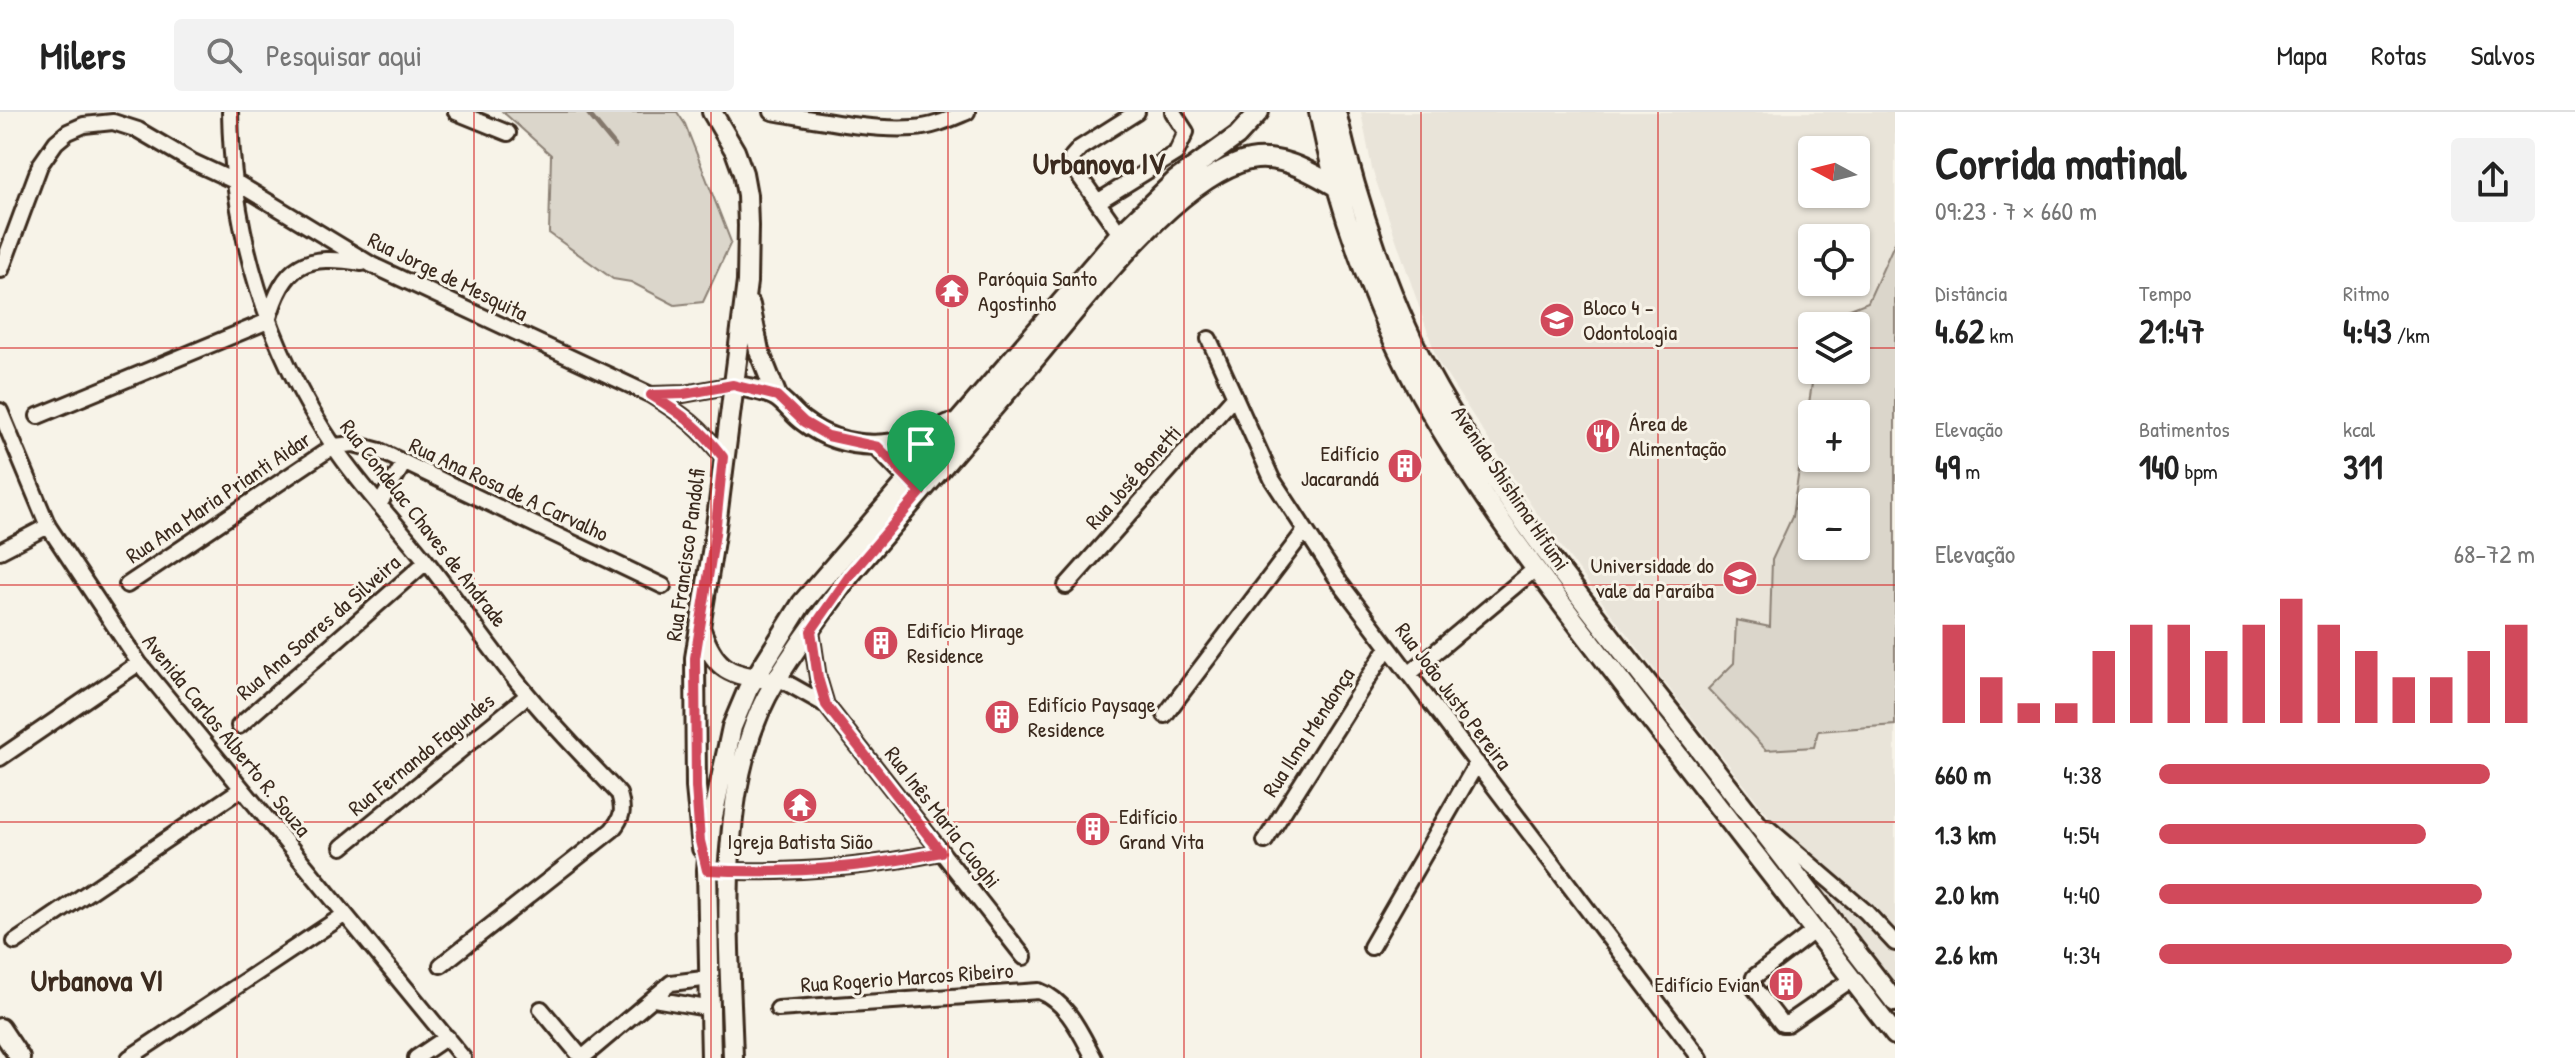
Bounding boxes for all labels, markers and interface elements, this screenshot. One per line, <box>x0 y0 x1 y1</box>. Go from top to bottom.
search box <box>174 19 734 91</box>
text: Milers <box>40 29 126 81</box>
icon: search <box>202 33 246 77</box>
text: Pesquisar aqui <box>266 35 422 75</box>
text: Mapa <box>2276 36 2327 74</box>
text: Rotas <box>2371 36 2426 74</box>
text: Salvos <box>2470 36 2535 74</box>
text: Corrida matinal <box>1935 133 2186 193</box>
north arrow <box>1798 136 1870 208</box>
map controls <box>1798 136 1870 560</box>
button: share <box>2451 138 2535 222</box>
district label: Urbanova IV <box>1033 143 1166 183</box>
text: 09:23 · 7 × 660 m <box>1935 193 2097 228</box>
street label: Rua Jorge de Mesquita <box>363 224 533 328</box>
button: locate <box>1798 224 1870 296</box>
place label: Paróquia Santo Agostinho <box>978 263 1097 318</box>
temple icon: Paróquia Santo Agostinho <box>933 272 971 310</box>
text: Distância <box>1935 278 2007 308</box>
text: Tempo <box>2139 278 2191 308</box>
text: Ritmo <box>2343 278 2389 308</box>
place label: Bloco 4 - Odontologia <box>1583 292 1677 347</box>
school or university icon: Bloco 4 - Odontologia <box>1538 301 1576 339</box>
text: 4.62 <box>1935 308 1985 354</box>
text: 21:47 <box>2139 308 2205 354</box>
text: 4:43 <box>2343 308 2392 354</box>
button: layers <box>1798 312 1870 384</box>
text: km <box>1985 320 2014 350</box>
text: /km <box>2392 320 2430 350</box>
street label: Avenida Shishima Hifumi <box>1445 400 1577 576</box>
button: + <box>1798 400 1870 472</box>
place label: Área de Alimentação <box>1629 408 1727 463</box>
pin <box>887 410 955 492</box>
street label: Rua Condelac Chaves de Andrade <box>333 413 515 633</box>
text: Elevação <box>1935 414 2003 444</box>
text: Batimentos <box>2139 414 2230 444</box>
text: kcal <box>2343 414 2375 444</box>
restaurant icon: Área de Alimentação <box>1584 417 1622 455</box>
street label: Rua José Bonetti <box>1078 418 1188 536</box>
icon: arrive <box>899 422 943 466</box>
street label: Rua Ana Maria Prianti Aidar <box>120 424 317 570</box>
street label: Rua Ana Rosa de A Carvalho <box>405 430 614 548</box>
place label: Edifício Jacarandá <box>1301 438 1379 493</box>
text: 49 <box>1935 444 1960 490</box>
text: 140 <box>2139 444 2179 490</box>
text: 311 <box>2343 444 2383 490</box>
building icon: Edifício Jacarandá <box>1386 447 1424 485</box>
text: m <box>1960 456 1980 486</box>
text: bpm <box>2179 456 2218 486</box>
street label: Rua Francisco Pandolfi <box>658 467 712 643</box>
button: − <box>1798 488 1870 560</box>
text: Elevação <box>1935 536 2015 571</box>
text: 68–72 m <box>2454 536 2535 571</box>
street label: Rua Ana Soares da Silveira <box>230 547 407 707</box>
place label: Universidade do vale da Paraíba <box>1591 550 1714 605</box>
school or university icon: Universidade do vale da Paraíba <box>1721 559 1759 597</box>
place label: Edifício Mirage Residence <box>907 615 1024 670</box>
street label: Rua João Justo Pereira <box>1389 616 1520 776</box>
building icon: Edifício Mirage Residence <box>862 624 900 662</box>
street label: Avenida Carlos Alberto R. Souza <box>136 627 318 843</box>
street label: Rua Ilma Mendonça <box>1255 661 1361 802</box>
street label: Rua Fernando Fagundes <box>342 686 500 822</box>
place label: Edifício Paysage Residence <box>1028 689 1156 744</box>
building icon: Edifício Paysage Residence <box>983 698 1021 736</box>
street label: Rua Inês Maria Cuoghi <box>878 740 1008 894</box>
text: 660 m <box>1935 757 1991 792</box>
text: 4:38 <box>2063 757 2102 792</box>
temple icon: Igreja Batista Sião <box>781 786 819 824</box>
place label: Edifício Grand Vita <box>1119 801 1204 856</box>
building icon: Edifício Grand Vita <box>1074 810 1112 848</box>
text: 1.3 km <box>1935 817 1996 852</box>
text: 4:54 <box>2063 817 2100 852</box>
place label: Igreja Batista Sião <box>727 826 873 856</box>
text: 2.0 km <box>1935 877 1999 912</box>
text: 4:40 <box>2063 877 2100 912</box>
text: 2.6 km <box>1935 937 1998 972</box>
text: 4:34 <box>2063 937 2100 972</box>
street label: Rua Rogerio Marcos Ribeiro <box>800 955 1015 999</box>
district label: Urbanova VI <box>31 960 163 1000</box>
building icon: Edifício Evian <box>1767 965 1805 1003</box>
place label: Edifício Evian <box>1655 969 1760 999</box>

